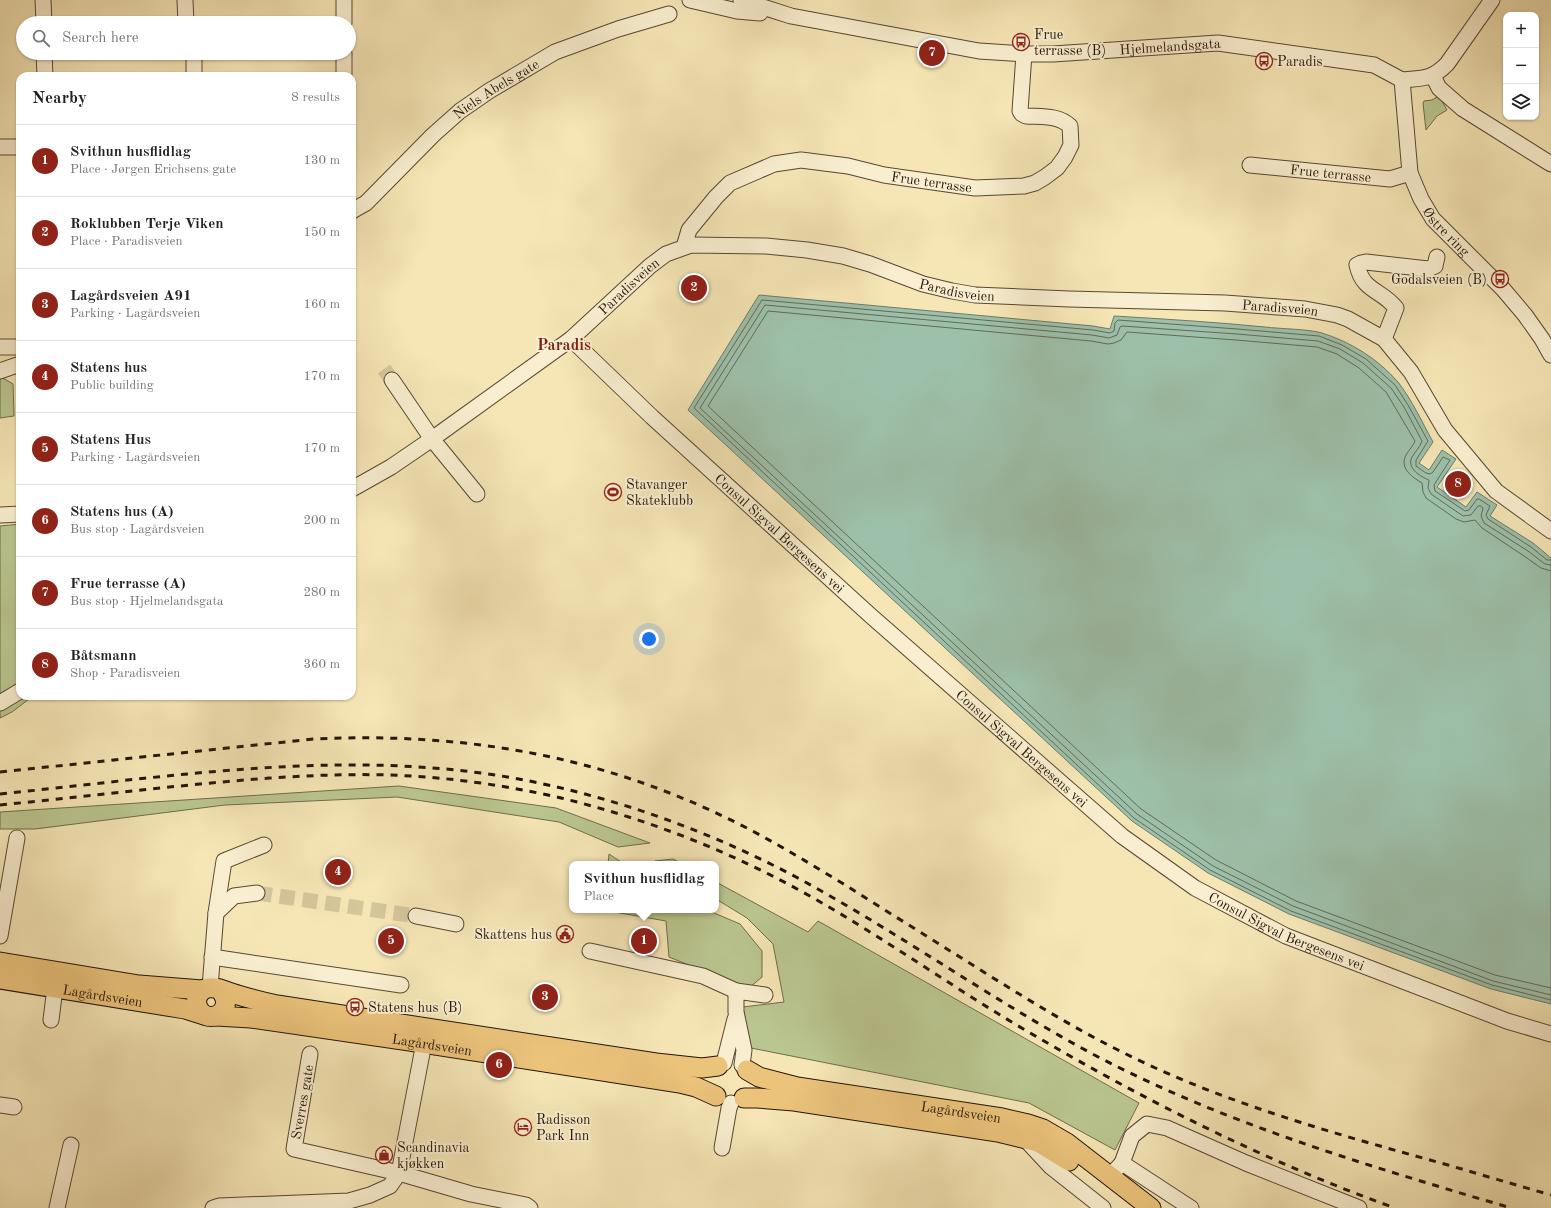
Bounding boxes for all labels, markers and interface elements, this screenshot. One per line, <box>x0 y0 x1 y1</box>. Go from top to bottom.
map controls <box>1503 12 1539 120</box>
button: + <box>1503 12 1539 48</box>
search box <box>16 16 356 60</box>
icon: search <box>30 27 52 49</box>
place label: Frue terrasse (B) <box>1034 28 1106 58</box>
text: Search here <box>62 31 139 46</box>
bus stop icon: Frue terrasse (B) <box>1011 32 1031 52</box>
street label: Hjelmelandsgata <box>1119 37 1221 58</box>
pin: 7 <box>919 38 945 68</box>
button: − <box>1503 48 1539 84</box>
bus stop icon: Paradis <box>1254 51 1274 71</box>
place label: Paradis <box>1277 55 1323 69</box>
street label: Niels Abels gate <box>451 57 542 122</box>
button: layers <box>1503 84 1539 120</box>
text: Nearby <box>32 90 87 107</box>
text: 8 results <box>291 91 340 104</box>
text: Svithun husflidlag <box>70 145 191 160</box>
text: 1 <box>41 154 49 167</box>
text: 130 m <box>303 154 340 167</box>
text: Place · Jørgen Erichsens gate <box>70 163 236 176</box>
street label: Frue terrasse <box>1289 163 1372 185</box>
street label: Frue terrasse <box>890 170 973 195</box>
street label: Østre ring <box>1420 205 1472 260</box>
text: Roklubben Terje Viken <box>70 217 224 232</box>
text: 2 <box>41 226 49 239</box>
text: 150 m <box>303 226 340 239</box>
text: Place · Paradisveien <box>70 235 182 248</box>
street label: Paradisveien <box>596 255 662 318</box>
bus stop icon: Godalsveien (B) <box>1490 269 1510 289</box>
pin: 2 <box>681 273 707 303</box>
place label: Godalsveien (B) <box>1391 273 1487 287</box>
street label: Paradisveien <box>918 277 996 304</box>
text: Lagårdsveien A91 <box>70 289 192 304</box>
text: 3 <box>41 298 49 311</box>
text: 160 m <box>303 298 340 311</box>
street label: Paradisveien <box>1241 298 1320 319</box>
text: Parking · Lagårdsveien <box>70 307 200 320</box>
district label: Paradis <box>537 338 591 354</box>
text: Statens hus <box>70 361 147 376</box>
text: 4 <box>41 370 49 383</box>
text: 170 m <box>303 370 340 383</box>
text: Public building <box>70 379 154 392</box>
text: Statens Hus <box>70 433 151 448</box>
text: 5 <box>41 442 49 455</box>
text: 170 m <box>303 442 340 455</box>
text: Parking · Lagårdsveien <box>70 451 200 464</box>
pin: 8 <box>1445 469 1471 499</box>
street label: Consul Sigval Bergesens vei <box>711 472 847 596</box>
place label: Stavanger Skateklubb <box>626 478 693 508</box>
sports icon: Stavanger Skateklubb <box>603 482 623 502</box>
text: Statens hus (A) <box>70 505 174 520</box>
text: 6 <box>41 514 49 527</box>
text: 200 m <box>303 514 340 527</box>
text: Bus stop · Lagårdsveien <box>70 523 205 536</box>
text: Frue terrasse (A) <box>70 577 186 592</box>
text: 7 <box>41 586 49 599</box>
text: 280 m <box>303 586 340 599</box>
text: Bus stop · Hjelmelandsgata <box>70 595 223 608</box>
your location <box>639 629 659 649</box>
text: Båtsmann <box>70 649 136 664</box>
text: 8 <box>41 658 49 671</box>
text: 360 m <box>303 658 340 671</box>
text: Shop · Paradisveien <box>70 667 180 680</box>
street label: Consul Sigval Bergesens vei <box>953 688 1090 810</box>
pin: 4 <box>325 857 351 887</box>
popup <box>569 861 719 913</box>
text: Svithun husflidlag <box>584 872 704 887</box>
text: Place <box>584 890 614 903</box>
street label: Consul Sigval Bergesens vei <box>1206 890 1366 973</box>
public building icon: Skattens hus <box>555 924 575 944</box>
pin: 5 <box>378 926 404 956</box>
pin: 1 <box>631 926 657 956</box>
place label: Skattens hus <box>474 928 552 942</box>
pin: 3 <box>532 982 558 1012</box>
street label: Lagårdsveien <box>61 983 144 1010</box>
bus stop icon: Statens hus (B) <box>345 997 365 1017</box>
place label: Statens hus (B) <box>368 1001 463 1015</box>
street label: Lagårdsveien <box>391 1032 473 1059</box>
pin: 6 <box>486 1050 512 1080</box>
street label: Sverres gate <box>290 1064 316 1141</box>
street label: Lagårdsveien <box>920 1100 1002 1126</box>
place label: Radisson Park Inn <box>536 1113 591 1143</box>
hotel icon: Radisson Park Inn <box>513 1117 533 1137</box>
place label: Scandinavia kjøkken <box>397 1141 470 1171</box>
shop icon: Scandinavia kjøkken <box>374 1145 394 1165</box>

